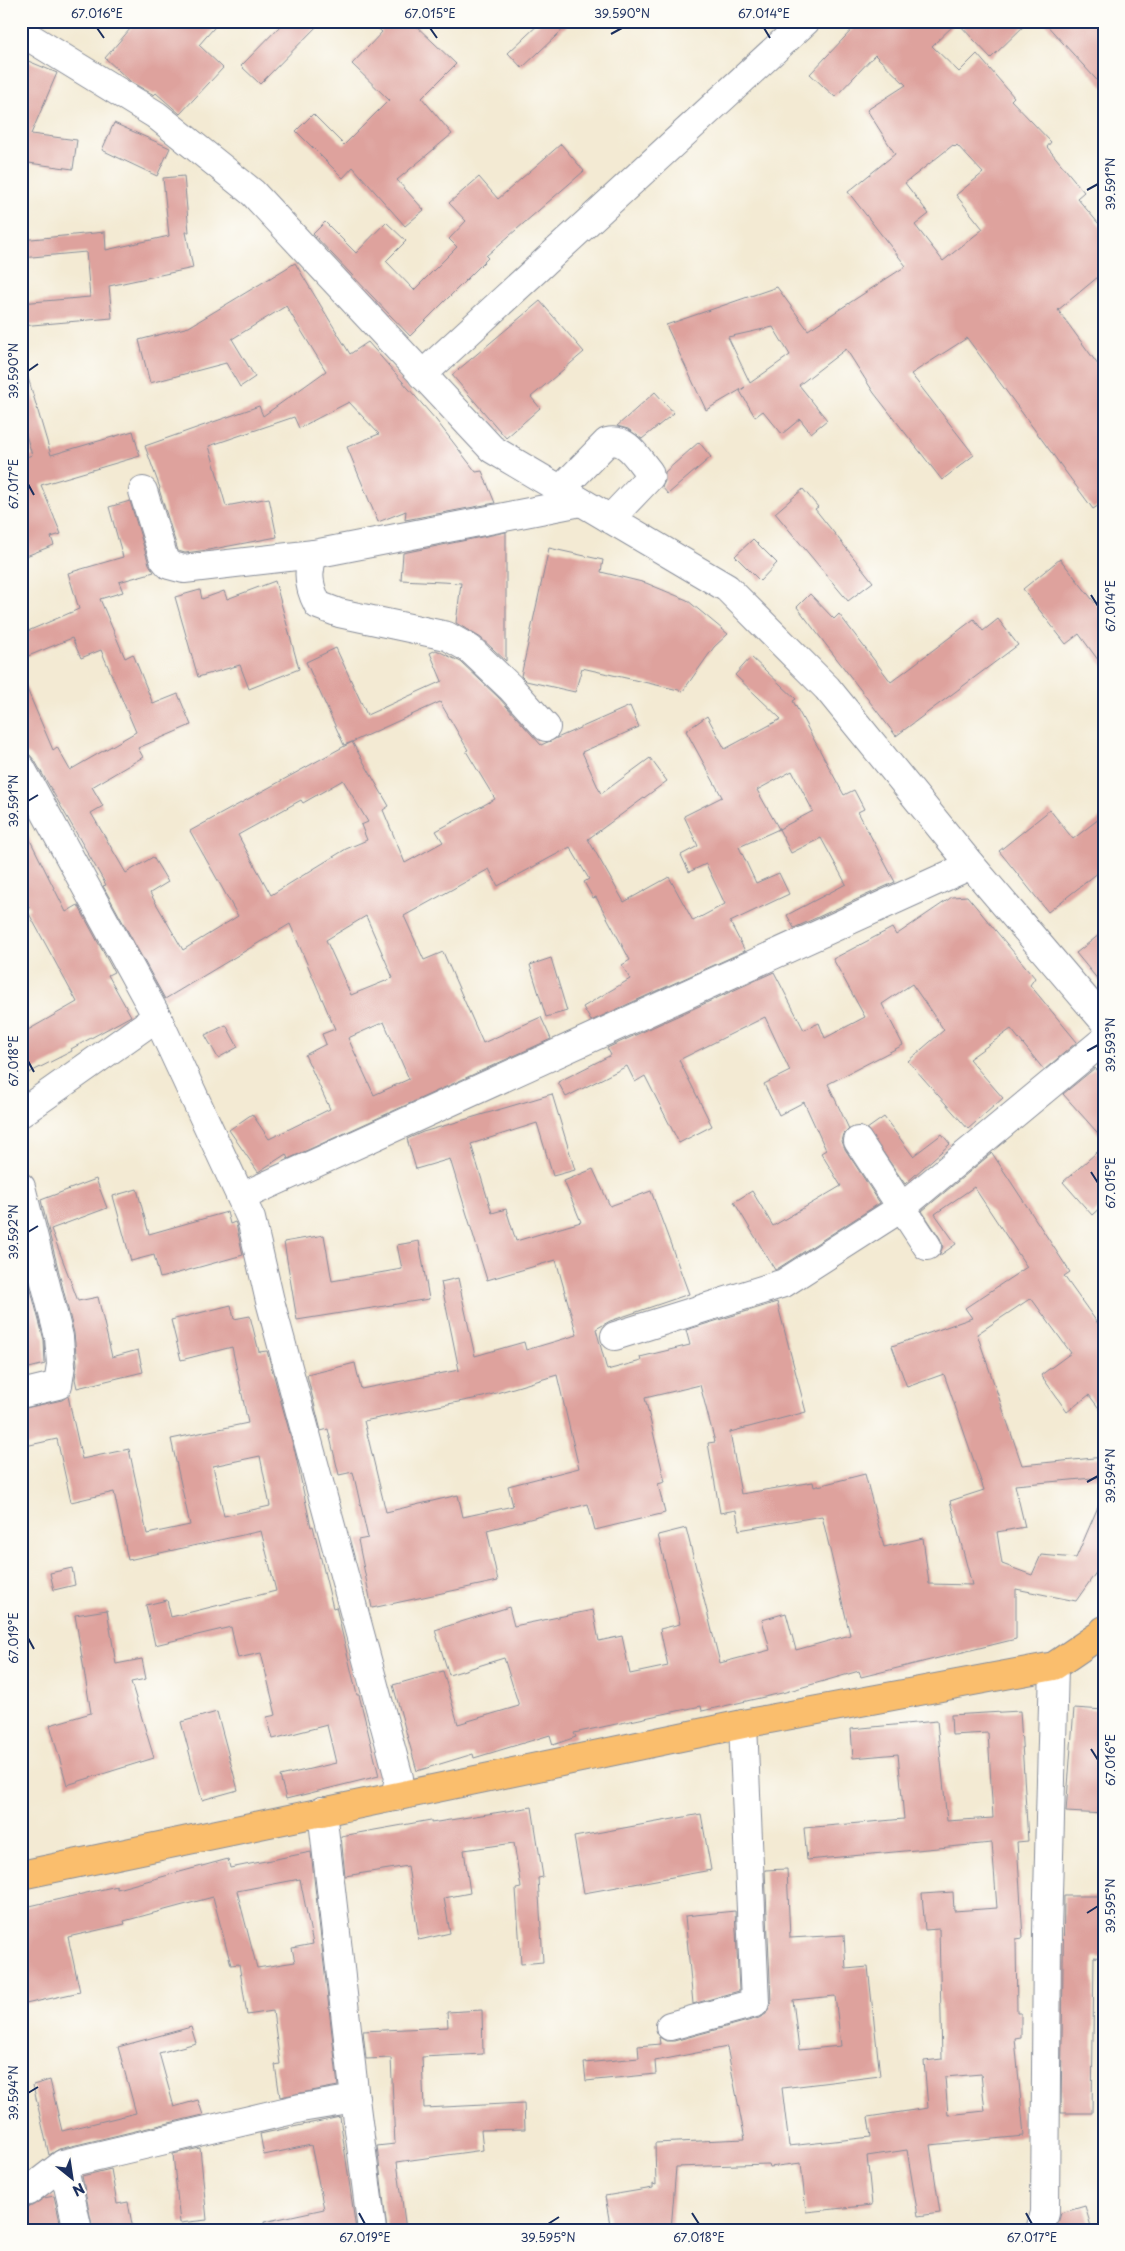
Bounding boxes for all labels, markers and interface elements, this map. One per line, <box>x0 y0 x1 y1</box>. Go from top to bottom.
text: 67.016°E <box>71 4 123 22</box>
text: 67.015°E <box>404 4 456 22</box>
text: 39.590°N <box>594 4 650 22</box>
text: 67.014°E <box>738 4 790 22</box>
text: 39.591°N <box>1101 157 1119 211</box>
text: 39.590°N <box>4 343 22 399</box>
text: 67.017°E <box>4 459 22 509</box>
text: 67.014°E <box>1101 580 1119 632</box>
text: 39.591°N <box>4 774 22 828</box>
text: 39.593°N <box>1101 1018 1119 1072</box>
text: 67.018°E <box>4 1035 22 1087</box>
text: 67.015°E <box>1101 1157 1119 1209</box>
text: 39.592°N <box>4 1204 22 1260</box>
text: 39.594°N <box>1101 1448 1119 1504</box>
text: 67.019°E <box>4 1612 22 1664</box>
text: 67.016°E <box>1101 1734 1119 1786</box>
text: 39.595°N <box>1101 1878 1119 1934</box>
text: 39.594°N <box>4 2065 22 2121</box>
north arrow <box>48 2154 98 2204</box>
text: N <box>69 2178 89 2202</box>
text: 67.019°E <box>339 2228 391 2246</box>
text: 39.595°N <box>520 2228 576 2246</box>
text: 67.018°E <box>673 2228 725 2246</box>
text: 67.017°E <box>1007 2228 1057 2246</box>

